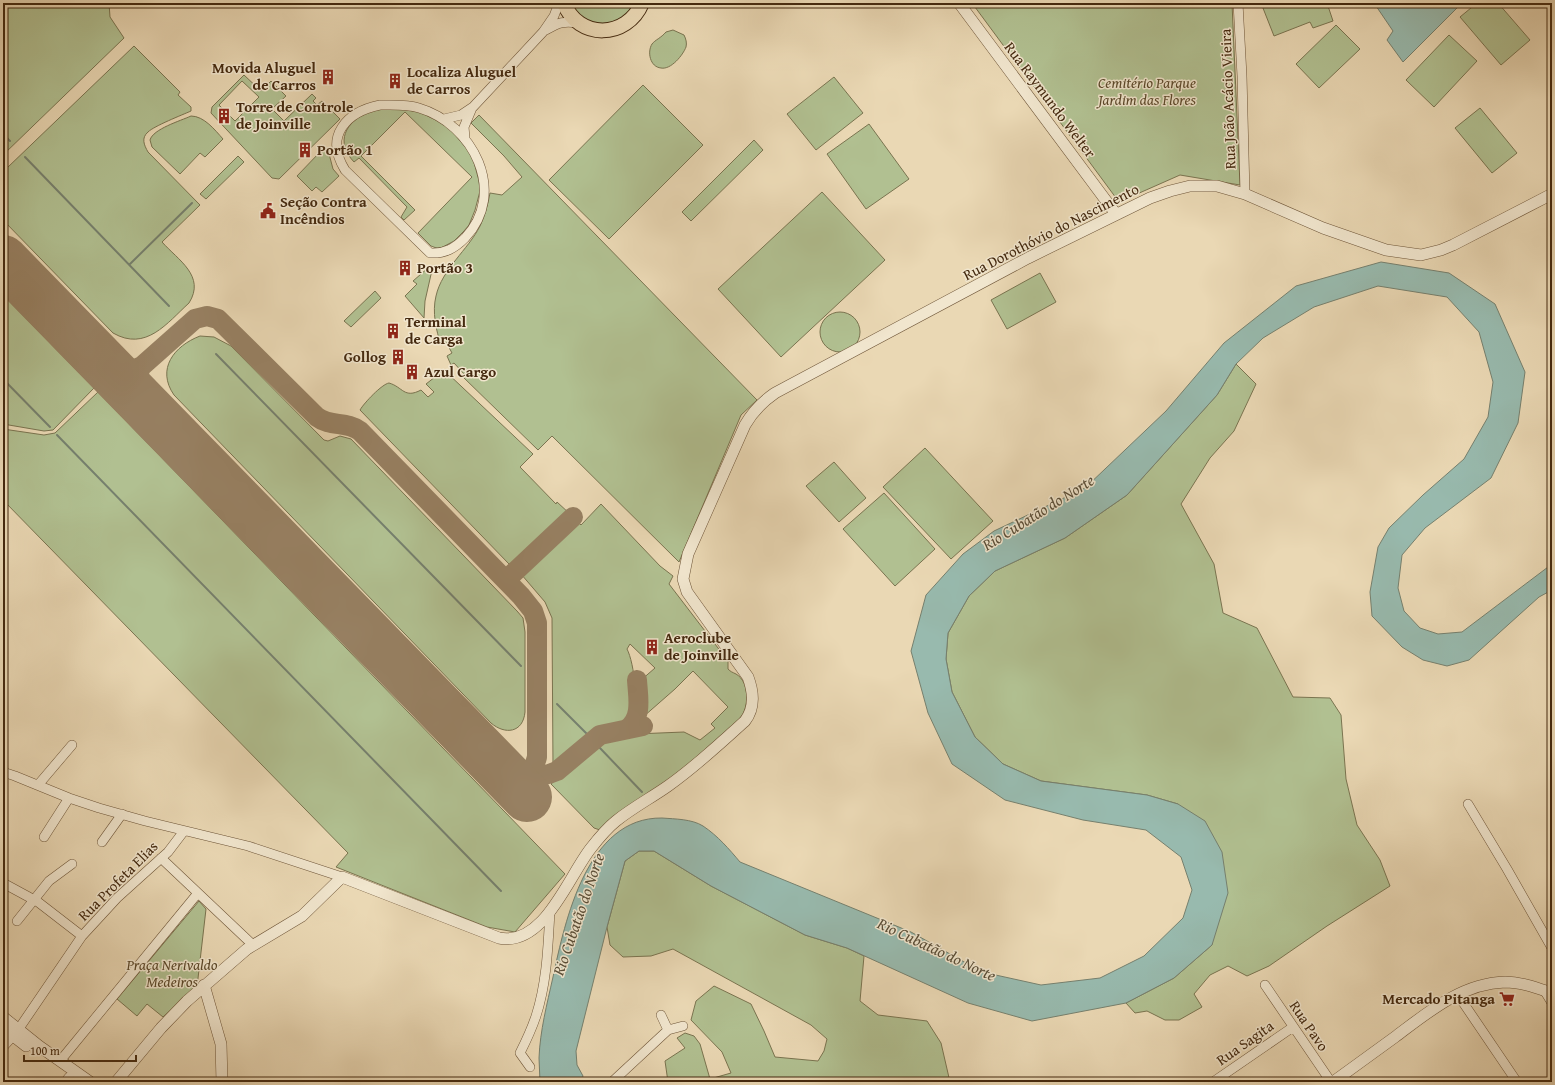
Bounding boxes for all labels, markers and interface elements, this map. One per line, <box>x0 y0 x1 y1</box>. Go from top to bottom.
street label: Rua João Acácio Vieira <box>1215 28 1240 170</box>
street label: Rua Raymundo Welter <box>1000 37 1101 162</box>
place label: Movida Aluguel de Carros <box>212 57 316 95</box>
place label: Localiza Aluguel de Carros <box>407 61 517 99</box>
building icon: Movida Aluguel de Carros <box>319 68 337 86</box>
building icon: Localiza Aluguel de Carros <box>386 72 404 90</box>
park label: Cemitério Parque Jardim das Flores <box>1095 72 1196 110</box>
place label: Torre de Controle de Joinville <box>236 96 353 134</box>
building icon: Torre de Controle de Joinville <box>215 107 233 125</box>
place label: Portão 1 <box>317 139 373 160</box>
building icon: Portão 1 <box>296 141 314 159</box>
street label: Rua Dorothóvio do Nascimento <box>959 178 1143 285</box>
place label: Seção Contra Incêndios <box>280 191 367 229</box>
public building icon: Seção Contra Incêndios <box>259 202 277 220</box>
place label: Portão 3 <box>417 257 473 278</box>
building icon: Portão 3 <box>396 259 414 277</box>
place label: Terminal de Carga <box>405 311 467 349</box>
building icon: Terminal de Carga <box>384 322 402 340</box>
place label: Gollog <box>344 346 386 367</box>
building icon: Gollog <box>389 348 407 366</box>
place label: Azul Cargo <box>424 361 496 382</box>
building icon: Azul Cargo <box>403 363 421 381</box>
water label: Rio Cubatão do Norte <box>976 468 1099 557</box>
place label: Aeroclube de Joinville <box>664 627 739 665</box>
building icon: Aeroclube de Joinville <box>643 638 661 656</box>
street label: Rua Profeta Elias <box>73 836 162 925</box>
water label: Rio Cubatão do Norte <box>545 849 610 979</box>
water label: Rio Cubatão do Norte <box>873 911 1001 987</box>
park label: Praça Nerivaldo Medeiros <box>126 954 218 992</box>
place label: Mercado Pitanga <box>1382 988 1495 1009</box>
supermarket icon: Mercado Pitanga <box>1498 990 1516 1008</box>
street label: Rua Pavo <box>1285 996 1334 1055</box>
street label: Rua Sagita <box>1212 1015 1278 1070</box>
scale bar <box>24 1037 136 1063</box>
text: 100 m <box>30 1042 60 1059</box>

